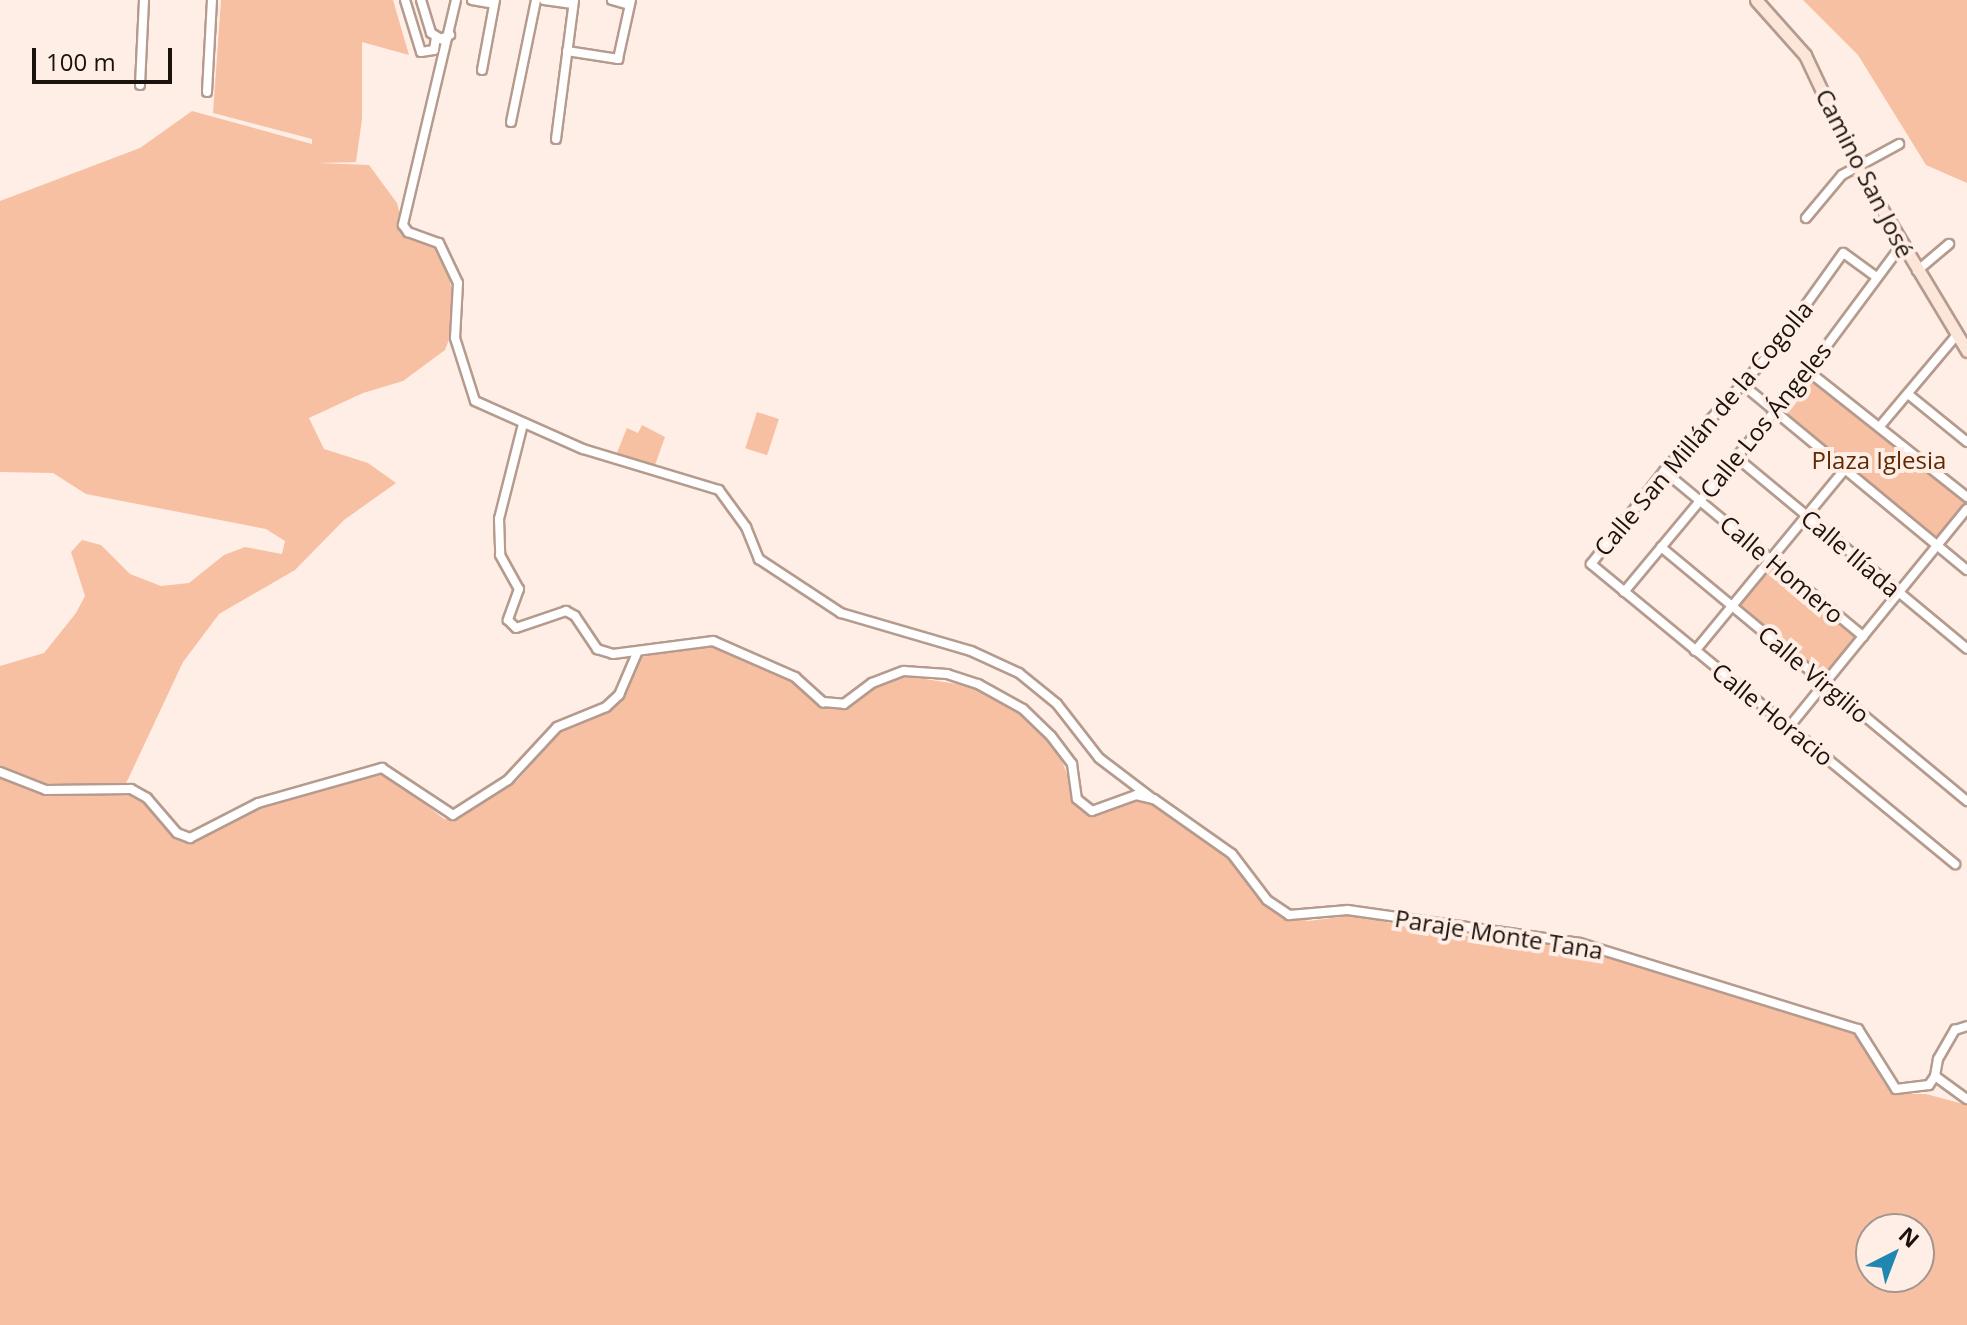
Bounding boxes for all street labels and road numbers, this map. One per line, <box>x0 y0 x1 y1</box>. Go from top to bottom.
street label: Camino San José <box>1810 84 1920 262</box>
street label: Calle San Millán de la Cogolla <box>1588 295 1818 561</box>
street label: Calle Los Ángeles <box>1693 336 1837 504</box>
street label: Calle Ilíada <box>1796 503 1906 603</box>
street label: Calle Homero <box>1714 509 1850 629</box>
street label: Calle Virgilio <box>1753 619 1875 729</box>
street label: Calle Horacio <box>1707 656 1839 772</box>
street label: Paraje Monte Tana <box>1393 903 1605 965</box>

